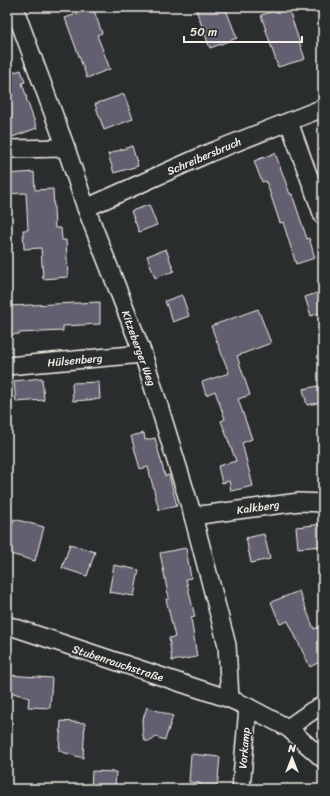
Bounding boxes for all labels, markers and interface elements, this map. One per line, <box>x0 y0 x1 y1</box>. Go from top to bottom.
scale bar <box>184 18 302 44</box>
text: 50 m <box>190 21 217 43</box>
street label: Schreibersbruch <box>164 132 245 181</box>
street label: Kitzeberger Weg <box>116 308 161 389</box>
street label: Hülsenberg <box>47 349 104 372</box>
street label: Kalkberg <box>236 495 281 520</box>
street label: Stubenrauchstraße <box>70 640 167 687</box>
street label: Vorkamp <box>233 726 256 769</box>
north arrow <box>272 738 312 778</box>
text: N <box>287 739 296 758</box>

